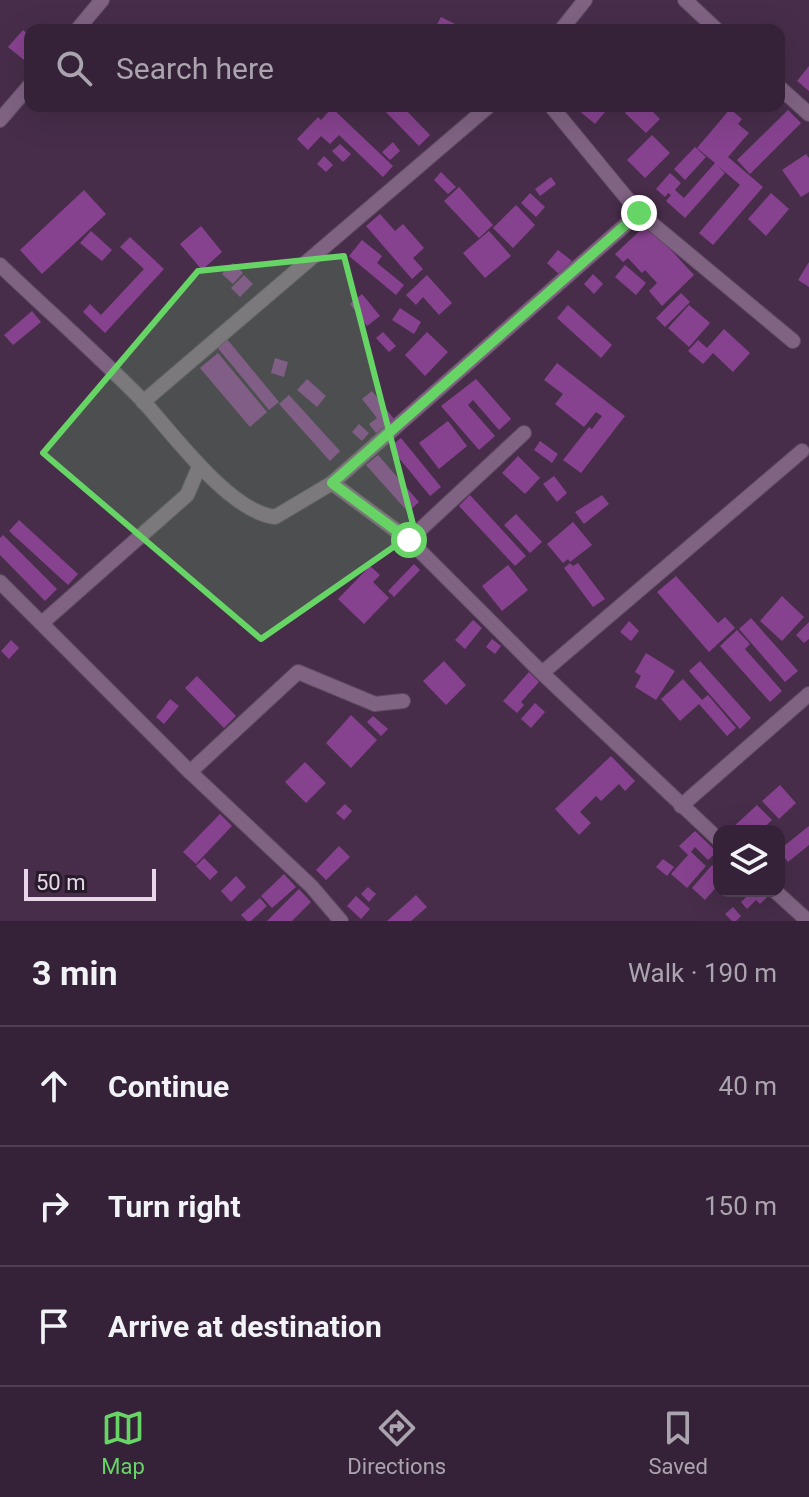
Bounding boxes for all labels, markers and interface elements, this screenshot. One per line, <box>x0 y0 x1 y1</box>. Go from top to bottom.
search box <box>24 24 785 112</box>
icon: search <box>52 46 96 90</box>
text: Search here <box>116 51 274 86</box>
route end <box>621 195 657 231</box>
route start <box>391 522 427 558</box>
map controls <box>713 825 785 897</box>
button: layers <box>713 825 785 897</box>
scale bar <box>24 865 156 901</box>
text: 50 m <box>36 870 85 895</box>
text: 3 min <box>32 953 117 993</box>
text: Walk · 190 m <box>628 958 777 988</box>
icon: ahead <box>32 1064 76 1108</box>
text: Continue <box>108 1069 229 1104</box>
text: 40 m <box>719 1071 777 1101</box>
icon: right <box>32 1184 76 1228</box>
text: Turn right <box>108 1189 241 1224</box>
text: 150 m <box>704 1191 777 1221</box>
icon: arrive <box>32 1304 76 1348</box>
text: Arrive at destination <box>108 1309 382 1344</box>
tab: Map <box>101 1406 145 1479</box>
tab: Directions <box>347 1406 446 1479</box>
tab: Saved <box>648 1406 708 1479</box>

